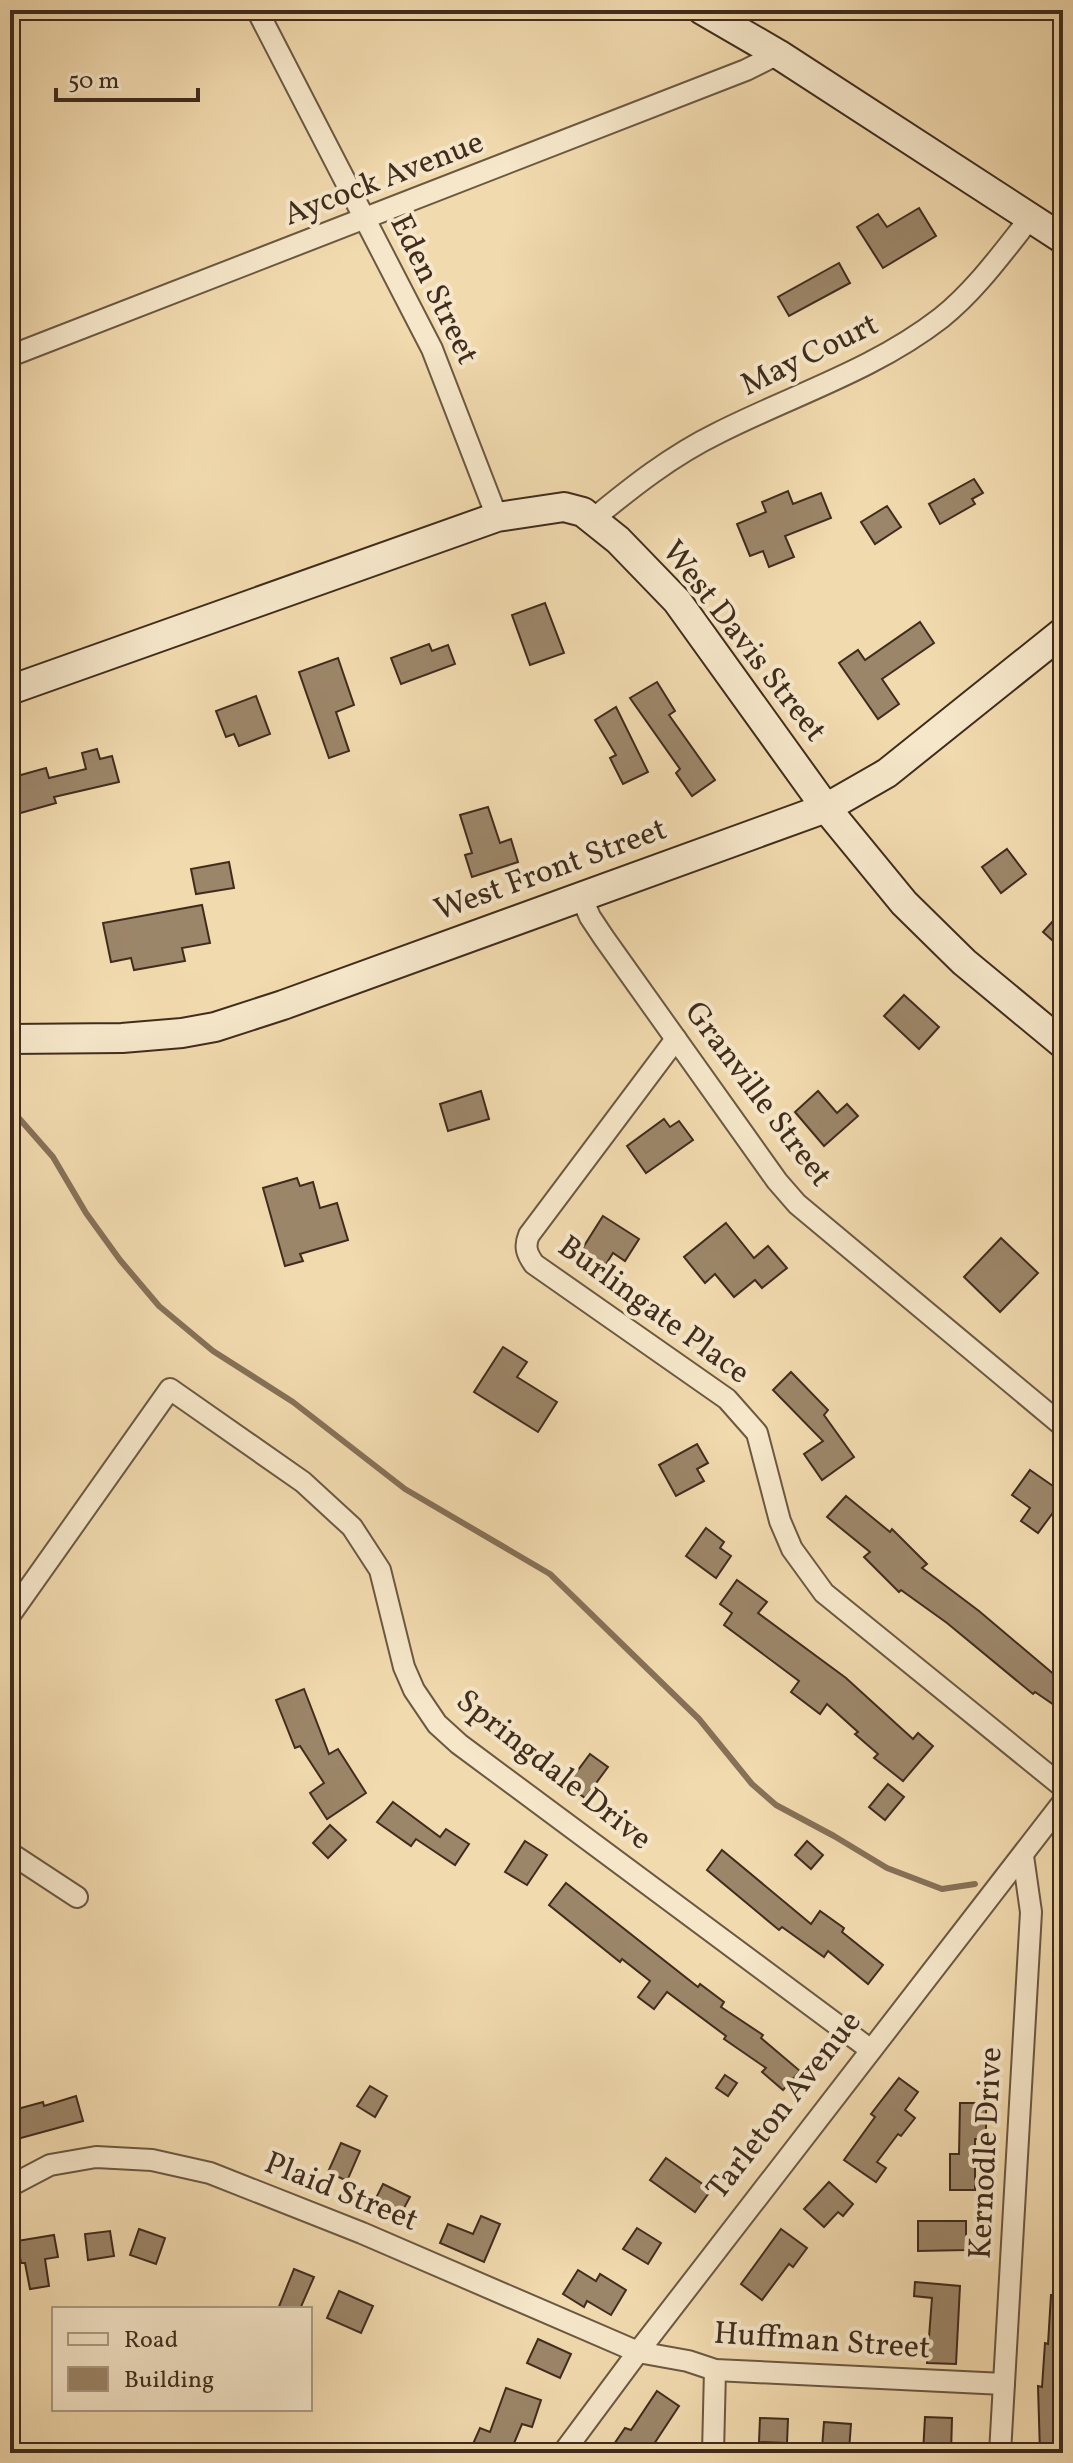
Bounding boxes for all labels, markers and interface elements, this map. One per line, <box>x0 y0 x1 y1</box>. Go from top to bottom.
scale bar <box>56 52 198 102</box>
text: 50 m <box>68 65 120 99</box>
street label: Aycock Avenue <box>278 122 490 238</box>
street label: Eden Street <box>378 208 488 372</box>
street label: May Court <box>734 304 886 408</box>
street label: West Davis Street <box>650 532 836 752</box>
street label: West Front Street <box>429 809 673 933</box>
street label: Granville Street <box>673 993 841 1197</box>
street label: Burlingate Place <box>548 1226 758 1396</box>
street label: Springdale Drive <box>446 1680 660 1862</box>
street label: Tarleton Avenue <box>697 2002 873 2210</box>
street label: Kernodle Drive <box>959 2046 1015 2260</box>
street label: Plaid Street <box>258 2142 424 2244</box>
legend <box>52 2307 312 2411</box>
street label: Huffman Street <box>712 2312 932 2372</box>
text: Road <box>124 2324 178 2358</box>
text: Building <box>124 2364 214 2398</box>

